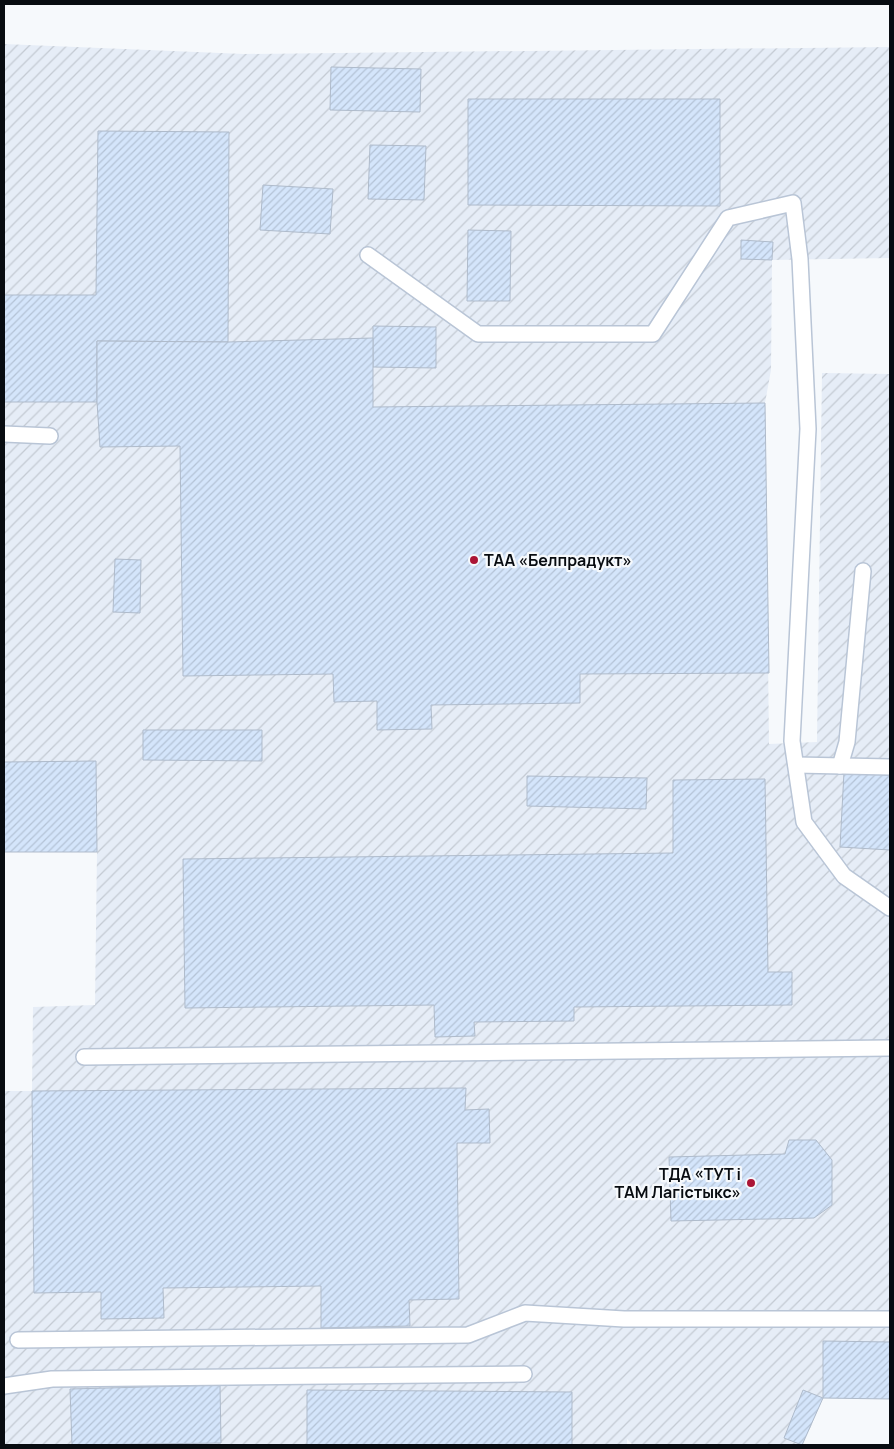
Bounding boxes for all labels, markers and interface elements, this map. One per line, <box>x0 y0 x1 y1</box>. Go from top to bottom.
place label: ТАА «Белпрадукт» <box>484 549 632 571</box>
marker: ТАА «Белпрадукт» <box>468 554 480 566</box>
place label: ТДА «ТУТ і ТАМ Лагістыкс» <box>615 1163 741 1203</box>
marker: ТДА «ТУТ і ТАМ Лагістыкс» <box>745 1177 757 1189</box>

